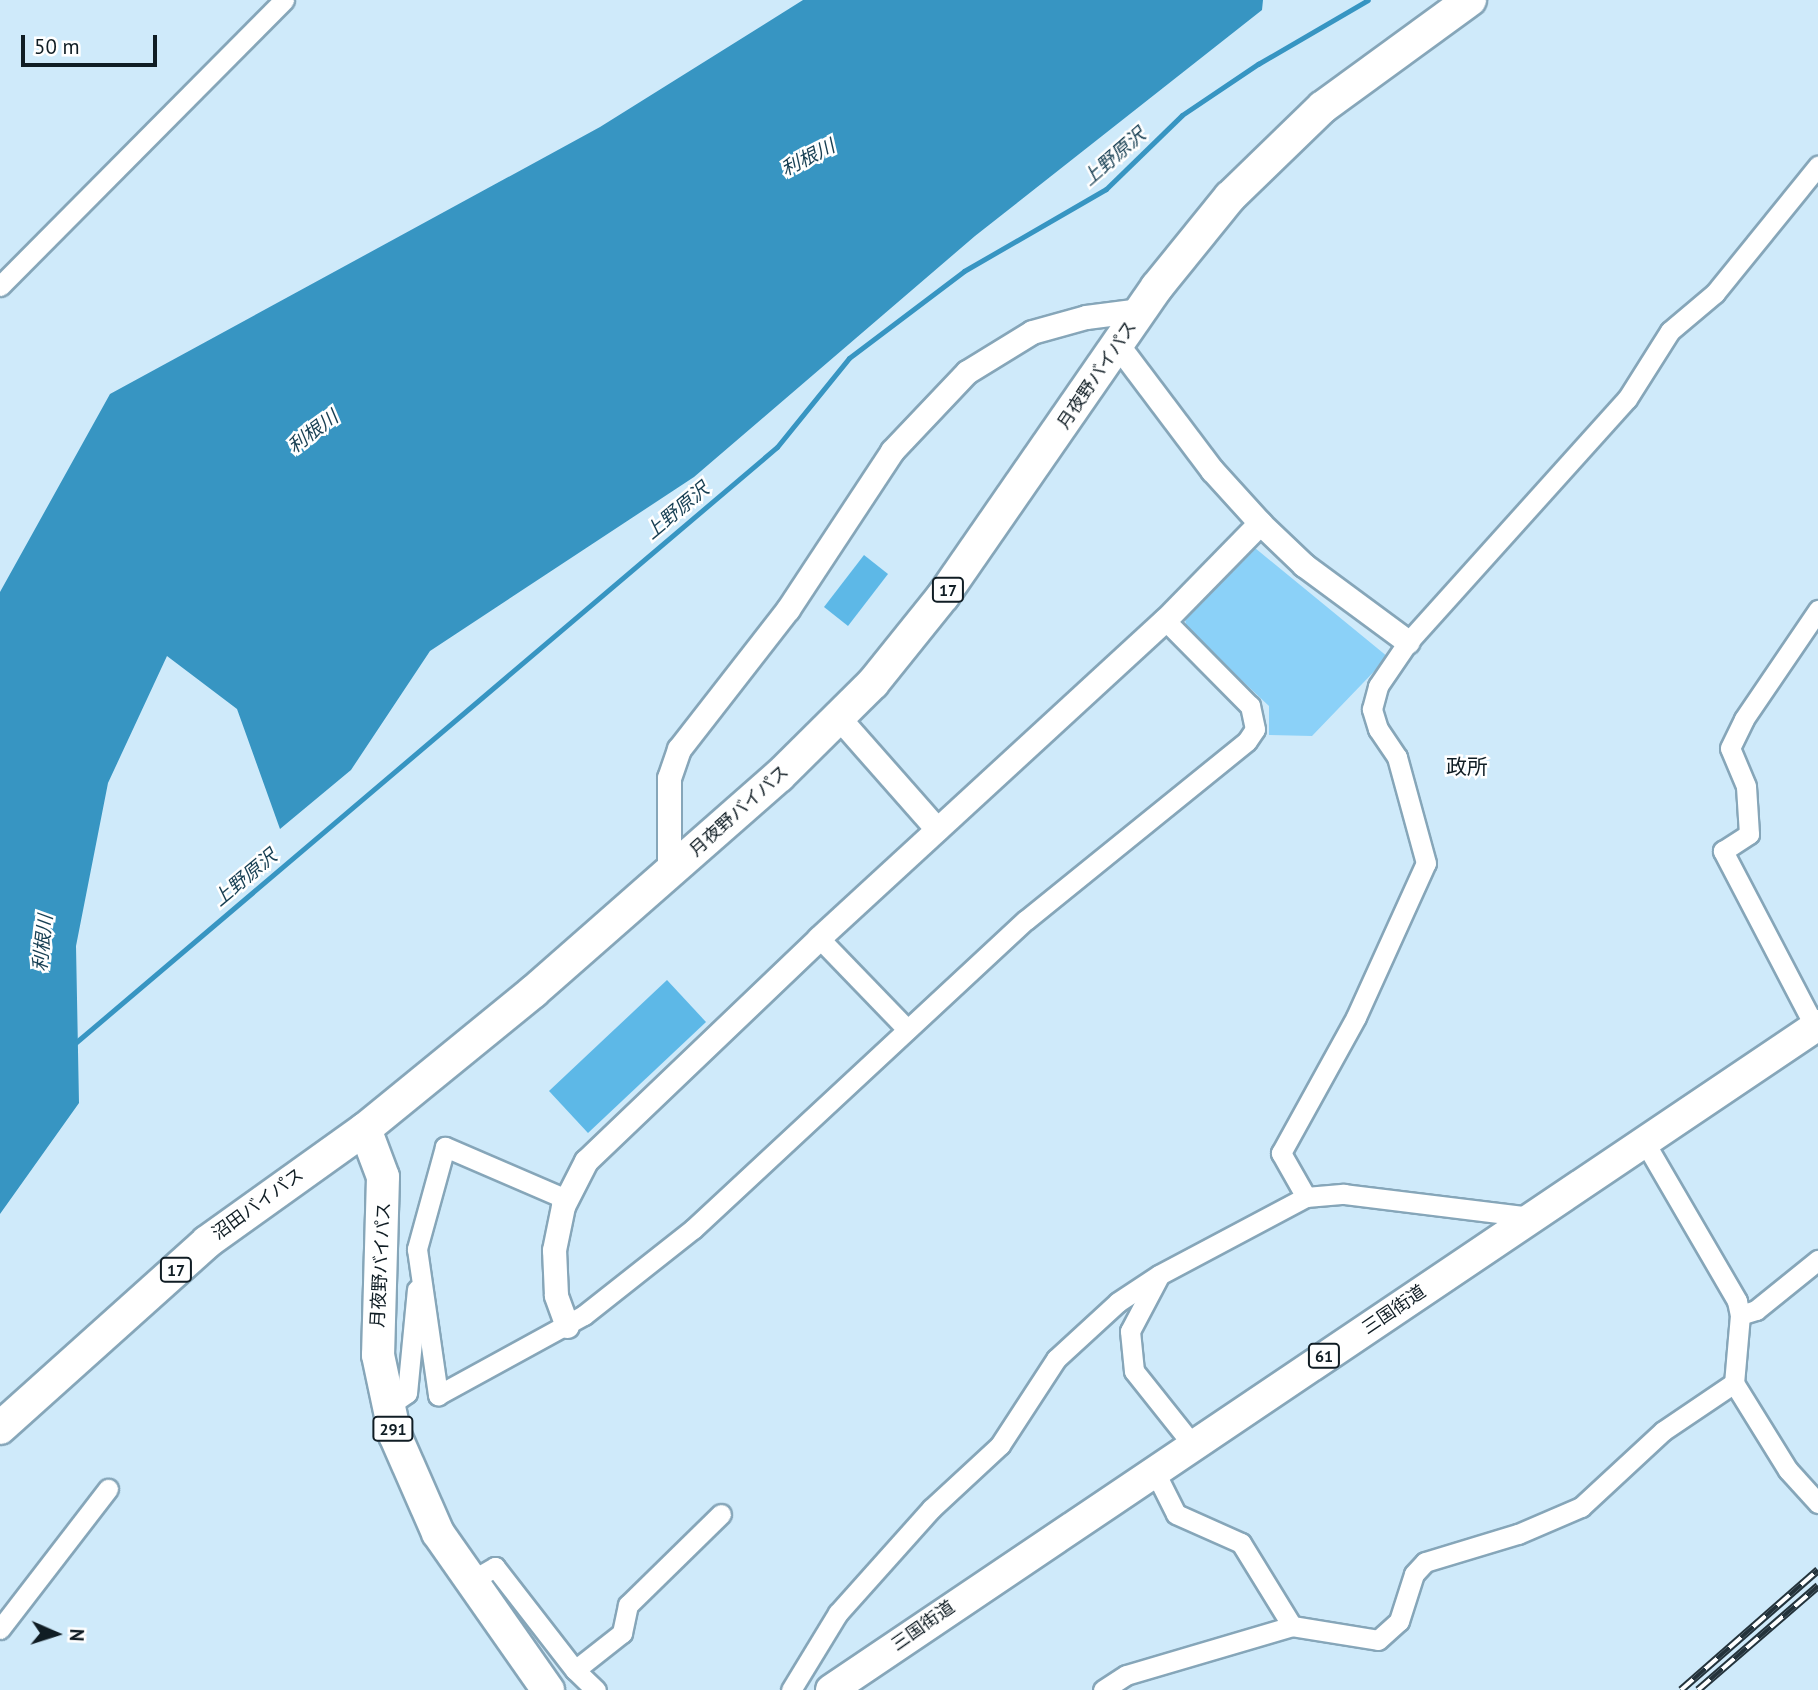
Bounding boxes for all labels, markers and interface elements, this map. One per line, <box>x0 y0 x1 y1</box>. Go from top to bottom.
scale bar <box>24 21 161 65</box>
text: 50 m <box>34 33 80 60</box>
water label: 上野原沢 <box>1078 123 1150 191</box>
water label: 利根川 <box>777 135 839 181</box>
street label: 月夜野バイパス <box>1053 317 1141 433</box>
water label: 利根川 <box>283 406 343 458</box>
water label: 上野原沢 <box>641 478 713 544</box>
road number: 17 <box>930 578 965 603</box>
district label: 政所 <box>1446 754 1488 780</box>
street label: 月夜野バイパス <box>685 761 793 861</box>
water label: 上野原沢 <box>209 845 281 911</box>
water label: 利根川 <box>29 913 57 973</box>
street label: 沼田バイパス <box>208 1164 308 1244</box>
street label: 月夜野バイパス <box>367 1202 395 1328</box>
road number: 17 <box>158 1258 194 1282</box>
street label: 三国街道 <box>1358 1281 1430 1339</box>
road number: 61 <box>1306 1344 1342 1368</box>
road number: 291 <box>372 1416 414 1442</box>
street label: 三国街道 <box>887 1597 959 1655</box>
north arrow <box>21 1599 91 1669</box>
text: N <box>65 1628 89 1642</box>

